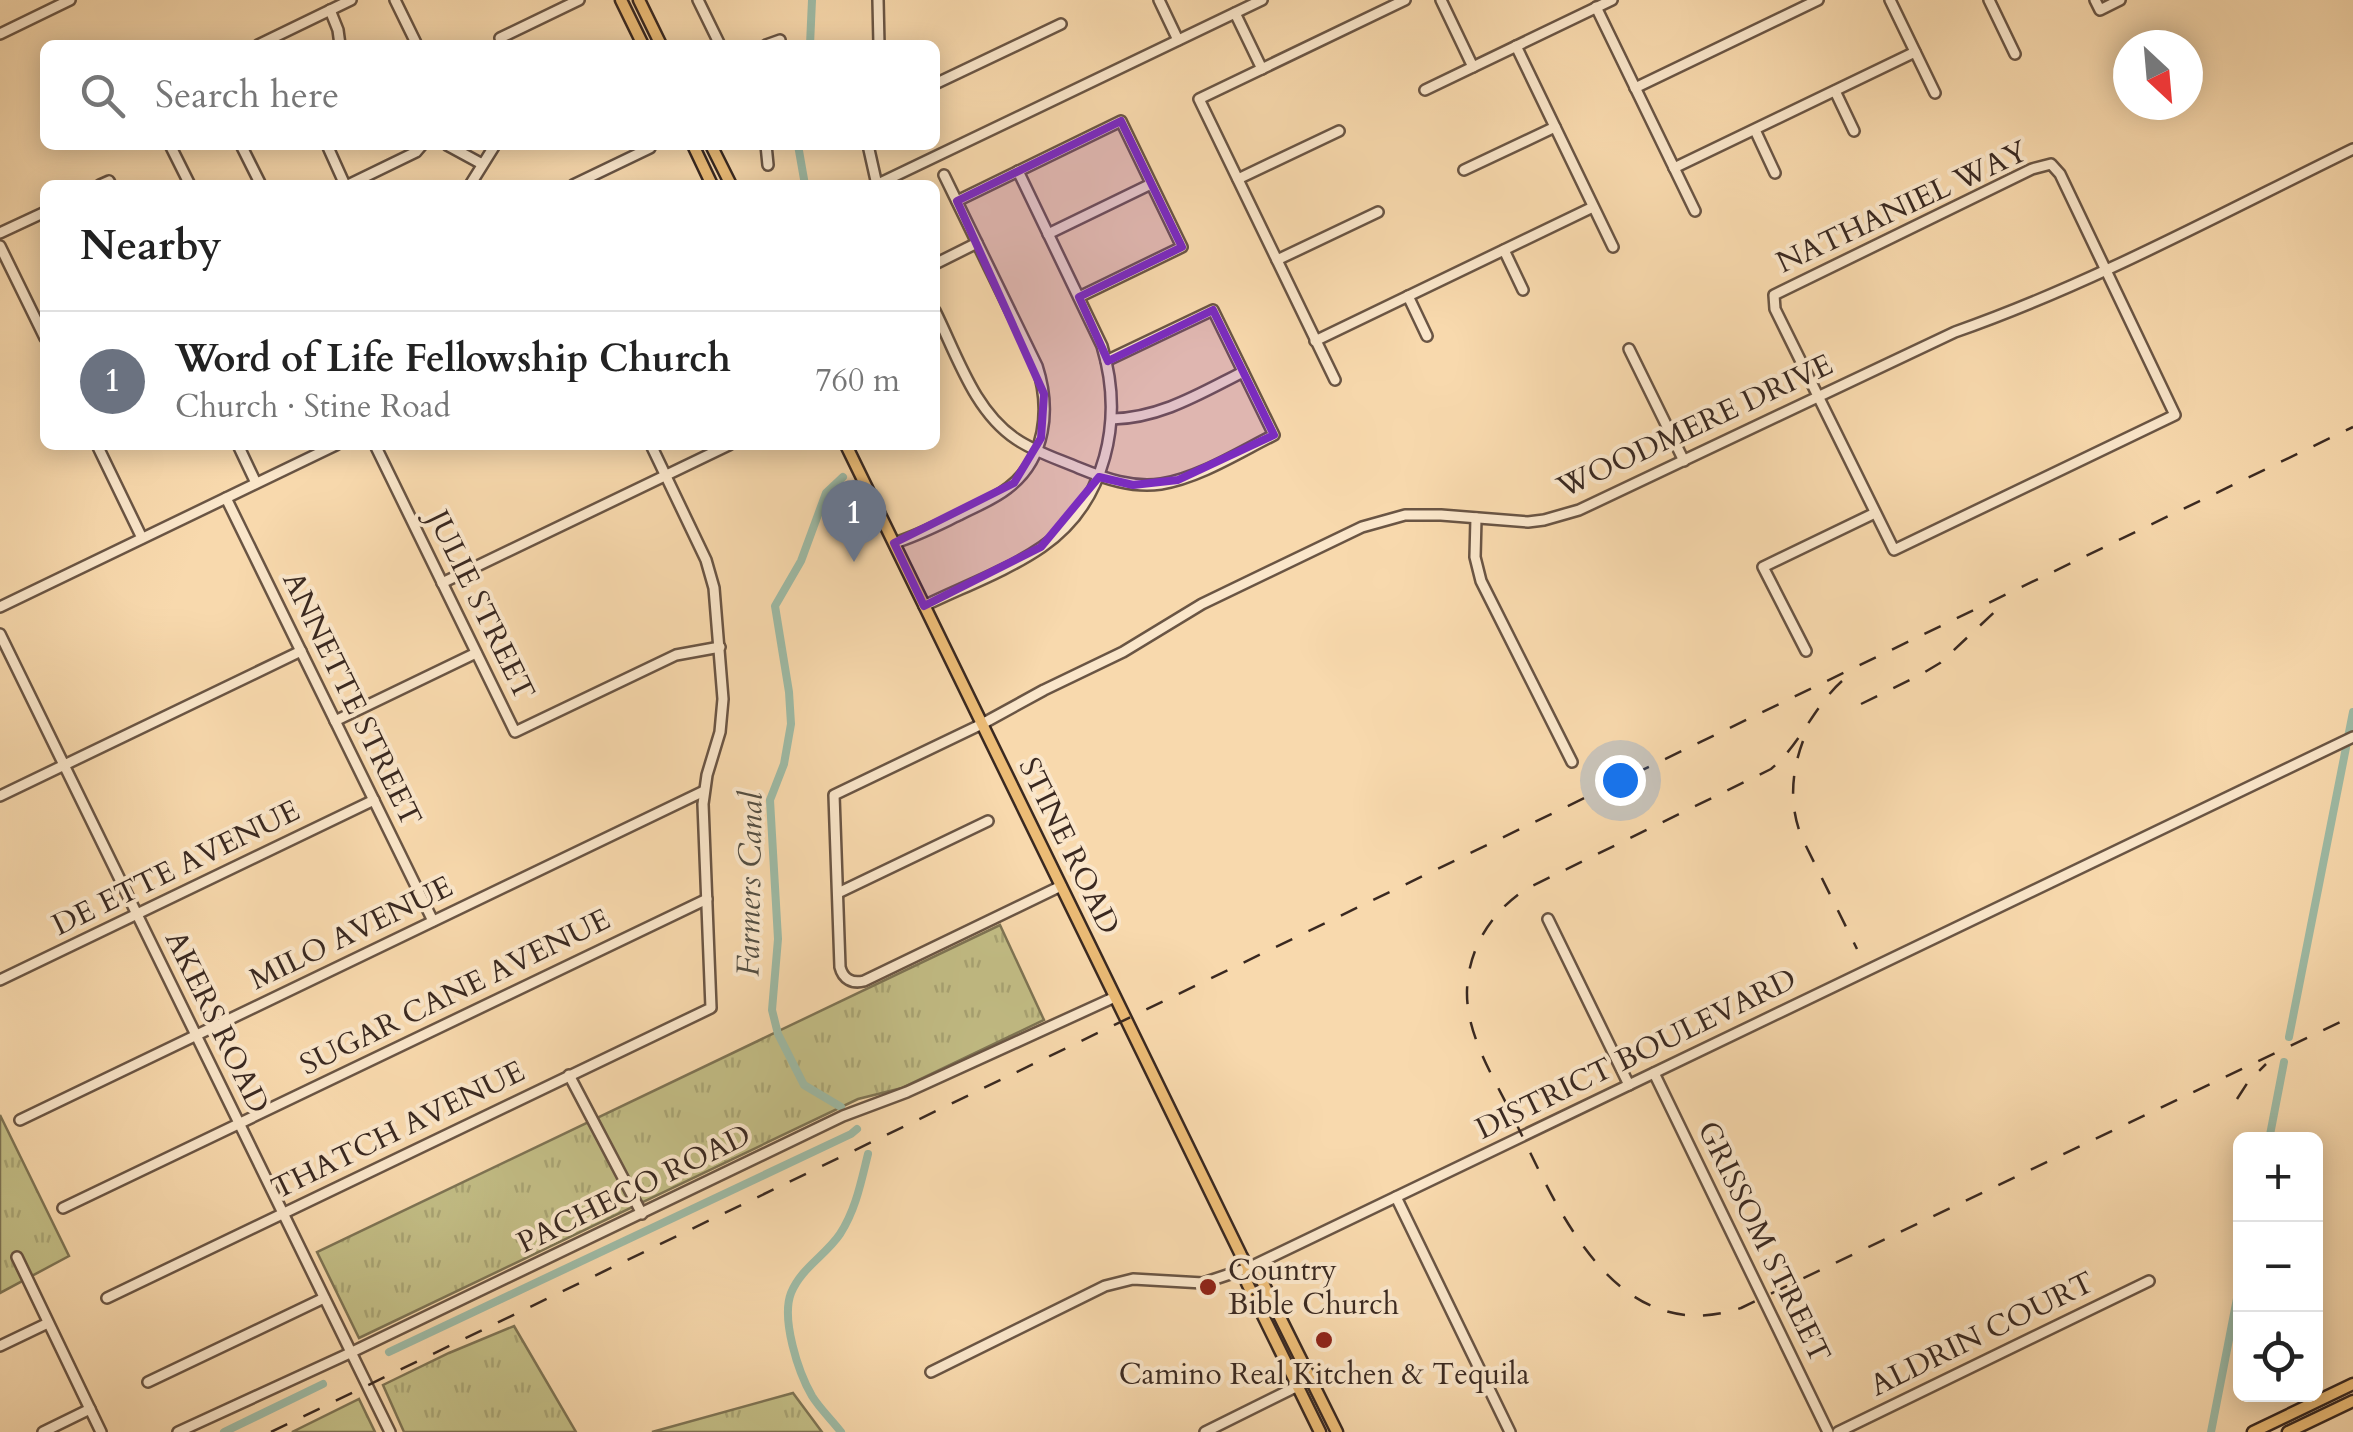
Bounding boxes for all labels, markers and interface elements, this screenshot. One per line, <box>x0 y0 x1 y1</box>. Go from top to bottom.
north arrow <box>2113 30 2203 120</box>
search box <box>40 40 940 150</box>
icon: search <box>75 68 130 123</box>
text: Search here <box>155 69 339 121</box>
street label: NATHANIEL WAY <box>1770 131 2035 283</box>
text: Nearby <box>80 217 222 274</box>
text: Word of Life Fellowship Church <box>175 333 731 385</box>
street label: WOODMERE DRIVE <box>1550 344 1839 508</box>
text: 1 <box>104 359 121 403</box>
text: 760 m <box>815 359 900 403</box>
text: Church · Stine Road <box>175 385 451 429</box>
pin: 1 <box>822 480 886 562</box>
street label: JULIE STREET <box>416 500 545 707</box>
street label: ANNETTE STREET <box>273 565 431 833</box>
street label: STINE ROAD <box>1009 751 1129 941</box>
your location <box>1595 755 1646 806</box>
street label: DE ETTE AVENUE <box>45 790 307 946</box>
water label: Farmers Canal <box>726 790 774 977</box>
street label: MILO AVENUE <box>243 866 459 1000</box>
street label: SUGAR CANE AVENUE <box>293 899 617 1085</box>
street label: AKERS ROAD <box>155 924 279 1120</box>
street label: DISTRICT BOULEVARD <box>1469 958 1803 1150</box>
street label: THATCH AVENUE <box>265 1051 531 1209</box>
street label: GRISSOM STREET <box>1688 1114 1840 1370</box>
street label: PACHECO ROAD <box>510 1115 758 1263</box>
map controls <box>2233 1132 2323 1402</box>
button: + <box>2233 1132 2323 1222</box>
button: − <box>2233 1222 2323 1312</box>
place label: Country Bible Church <box>1228 1250 1400 1325</box>
street label: ALDRIN COURT <box>1863 1262 2101 1406</box>
marker: Country Bible Church <box>1197 1276 1219 1298</box>
button: locate <box>2233 1312 2323 1402</box>
marker: Camino Real Kitchen & Tequila <box>1313 1329 1335 1351</box>
place label: Camino Real Kitchen & Tequila <box>1119 1354 1529 1395</box>

